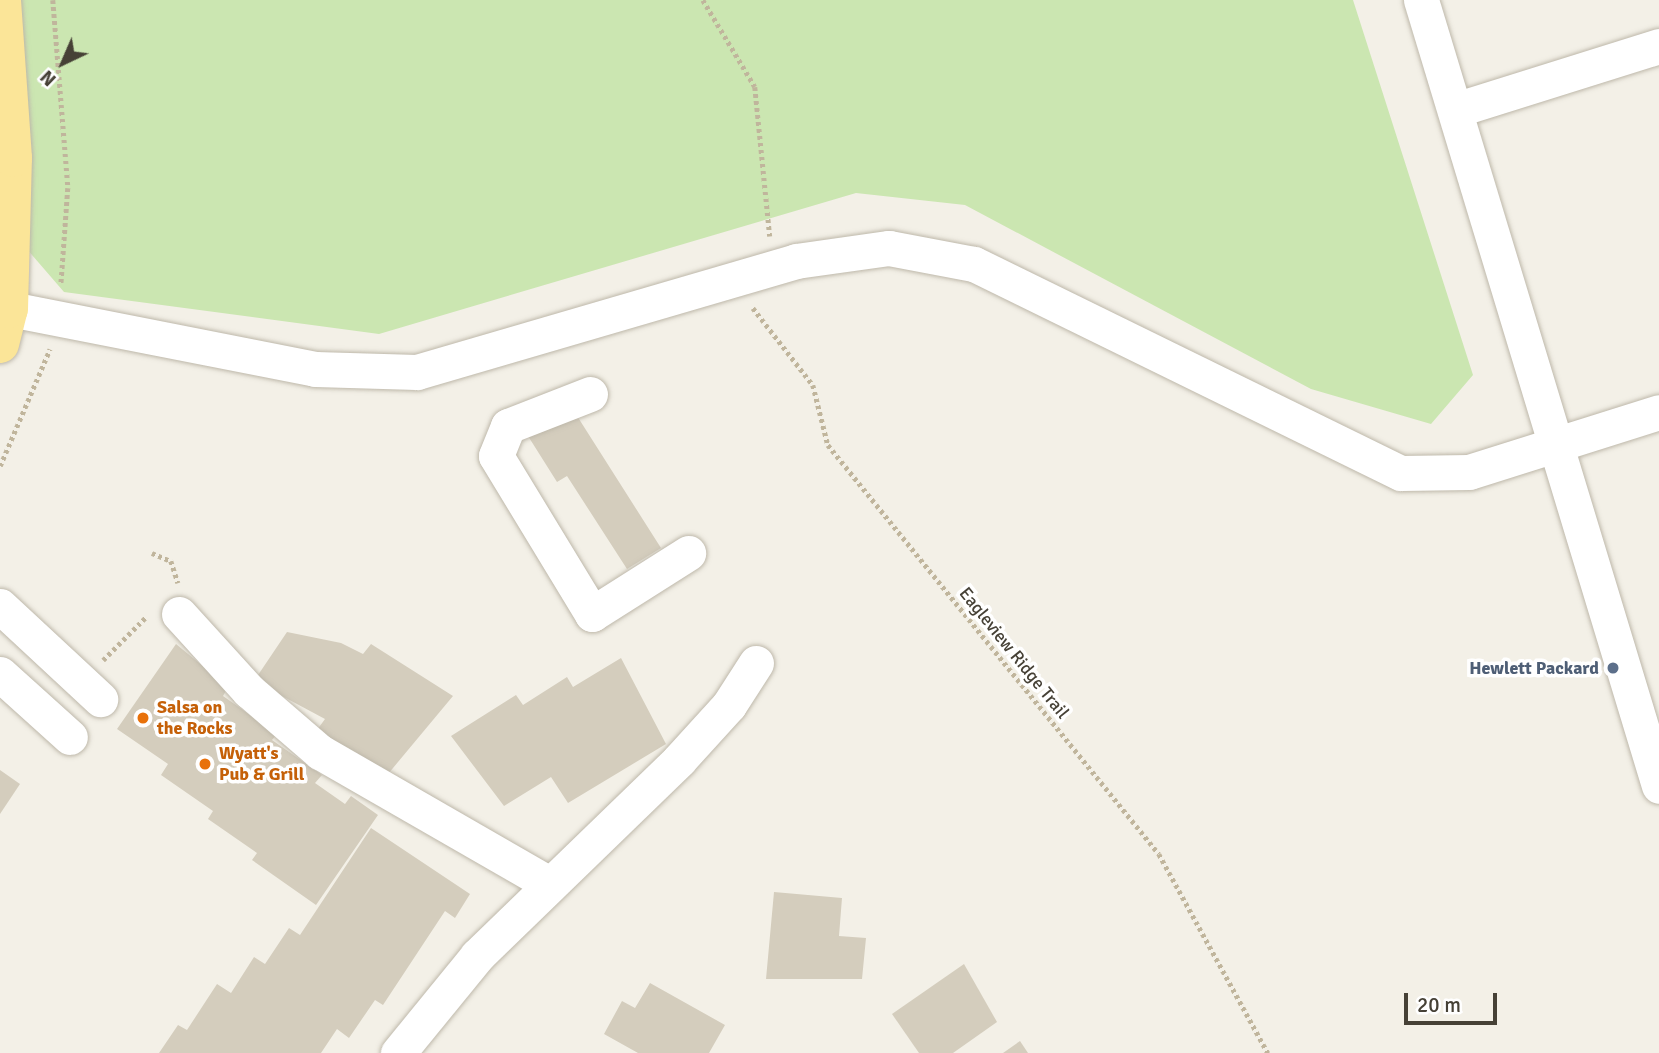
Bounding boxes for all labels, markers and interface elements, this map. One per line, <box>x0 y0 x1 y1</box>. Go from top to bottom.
north arrow <box>28 28 98 98</box>
text: N <box>35 65 62 91</box>
street label: Eagleview Ridge Trail <box>954 583 1074 723</box>
place label: Hewlett Packard <box>1469 657 1599 679</box>
marker: Hewlett Packard <box>1605 660 1621 676</box>
place label: Salsa on the Rocks <box>157 697 233 740</box>
marker: Salsa on the Rocks <box>135 710 151 726</box>
place label: Wyatt's Pub & Grill <box>219 743 304 786</box>
marker: Wyatt's Pub & Grill <box>197 756 213 772</box>
scale bar <box>1407 979 1500 1023</box>
text: 20 m <box>1417 992 1461 1018</box>

